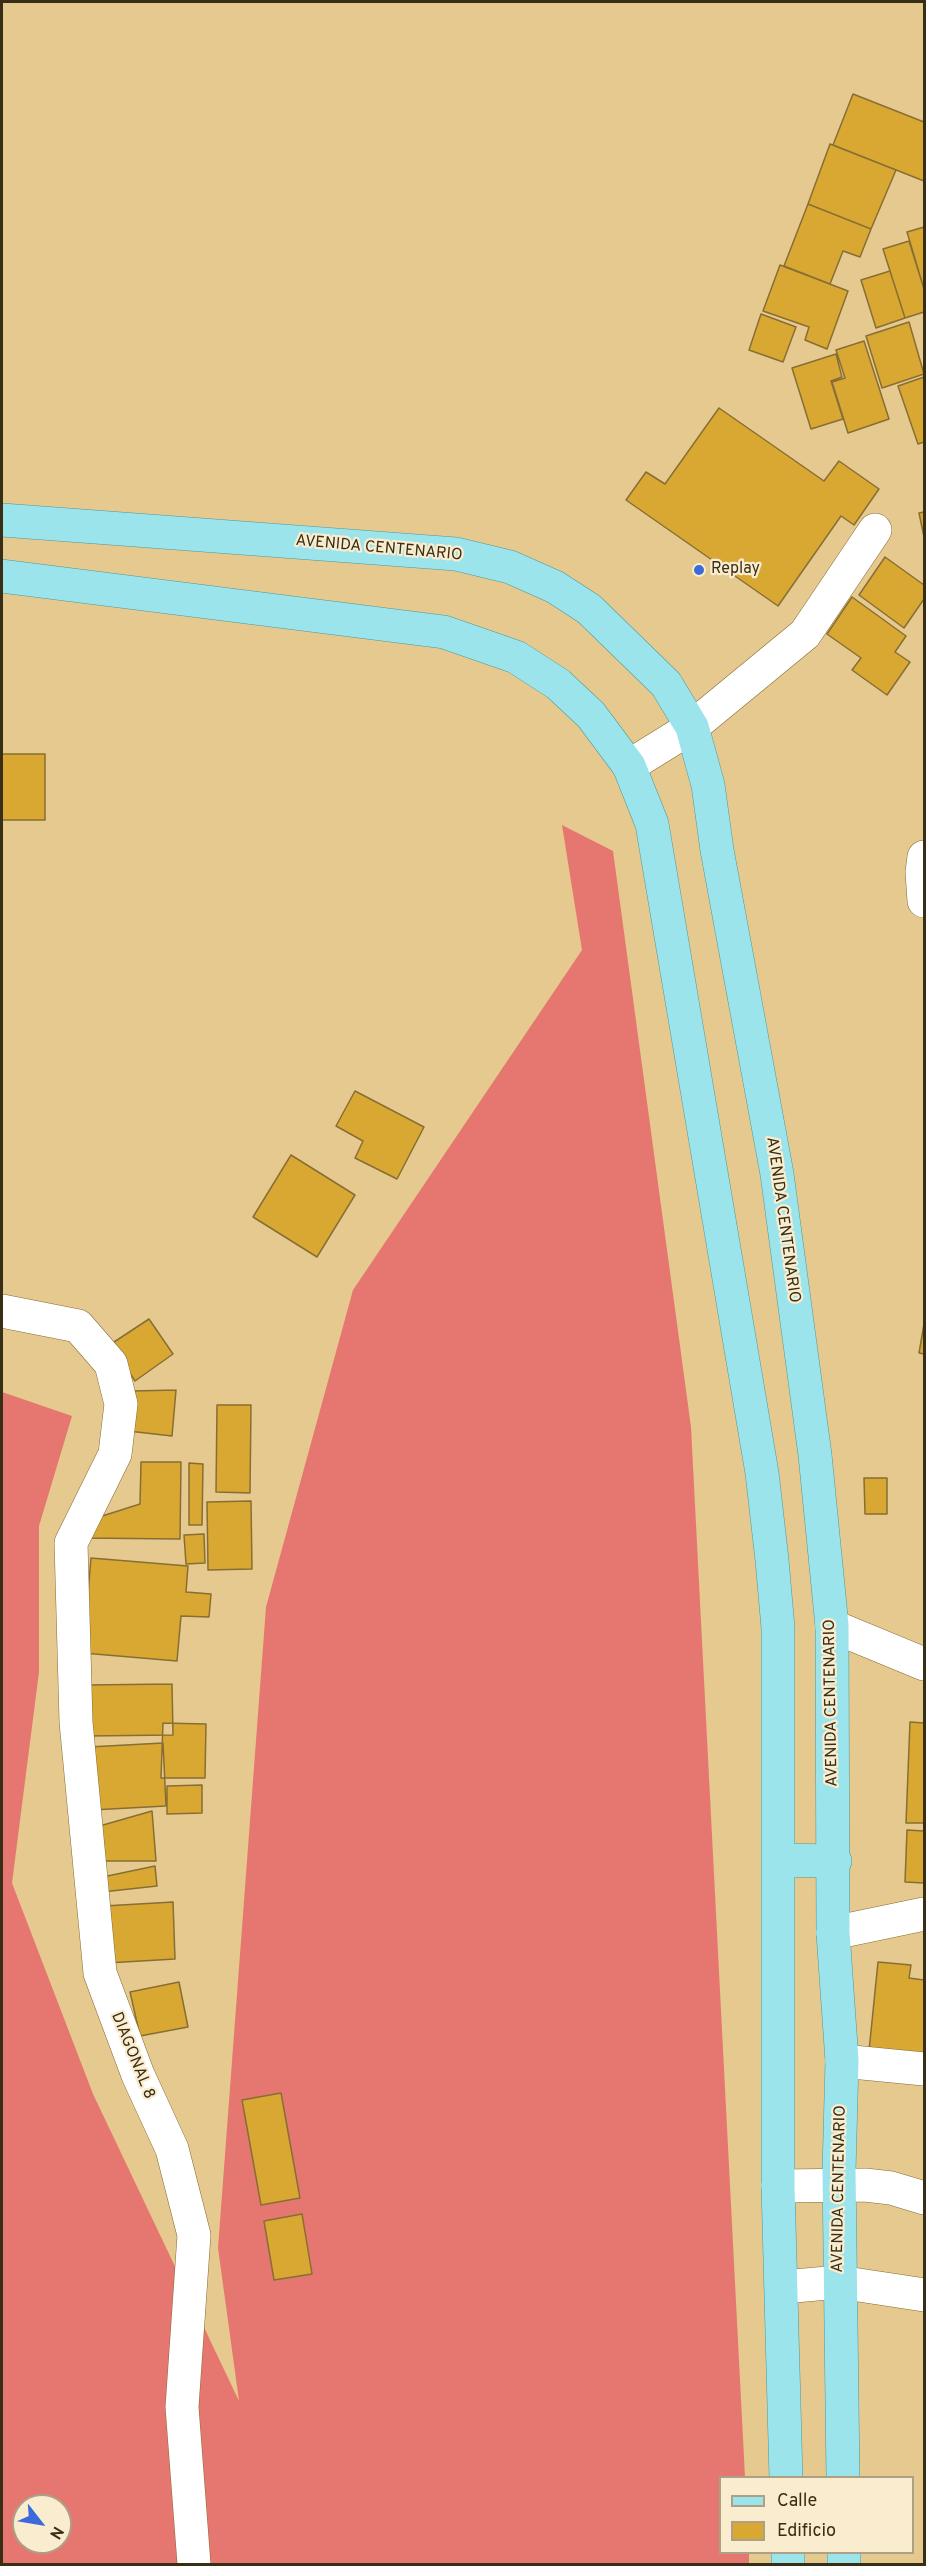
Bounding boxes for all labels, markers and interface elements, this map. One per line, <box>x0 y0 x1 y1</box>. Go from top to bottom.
street label: AVENIDA CENTENARIO <box>295 532 463 566</box>
place label: Replay <box>711 560 760 580</box>
marker: Replay <box>692 563 706 577</box>
street label: AVENIDA CENTENARIO <box>761 1136 803 1304</box>
street label: AVENIDA CENTENARIO <box>821 1619 843 1787</box>
street label: DIAGONAL 8 <box>106 2010 158 2102</box>
street label: AVENIDA CENTENARIO <box>829 2105 851 2273</box>
legend <box>719 2476 914 2554</box>
text: Calle <box>777 2490 817 2513</box>
north arrow <box>12 2494 72 2554</box>
text: Edificio <box>777 2520 836 2543</box>
text: N <box>44 2522 67 2542</box>

